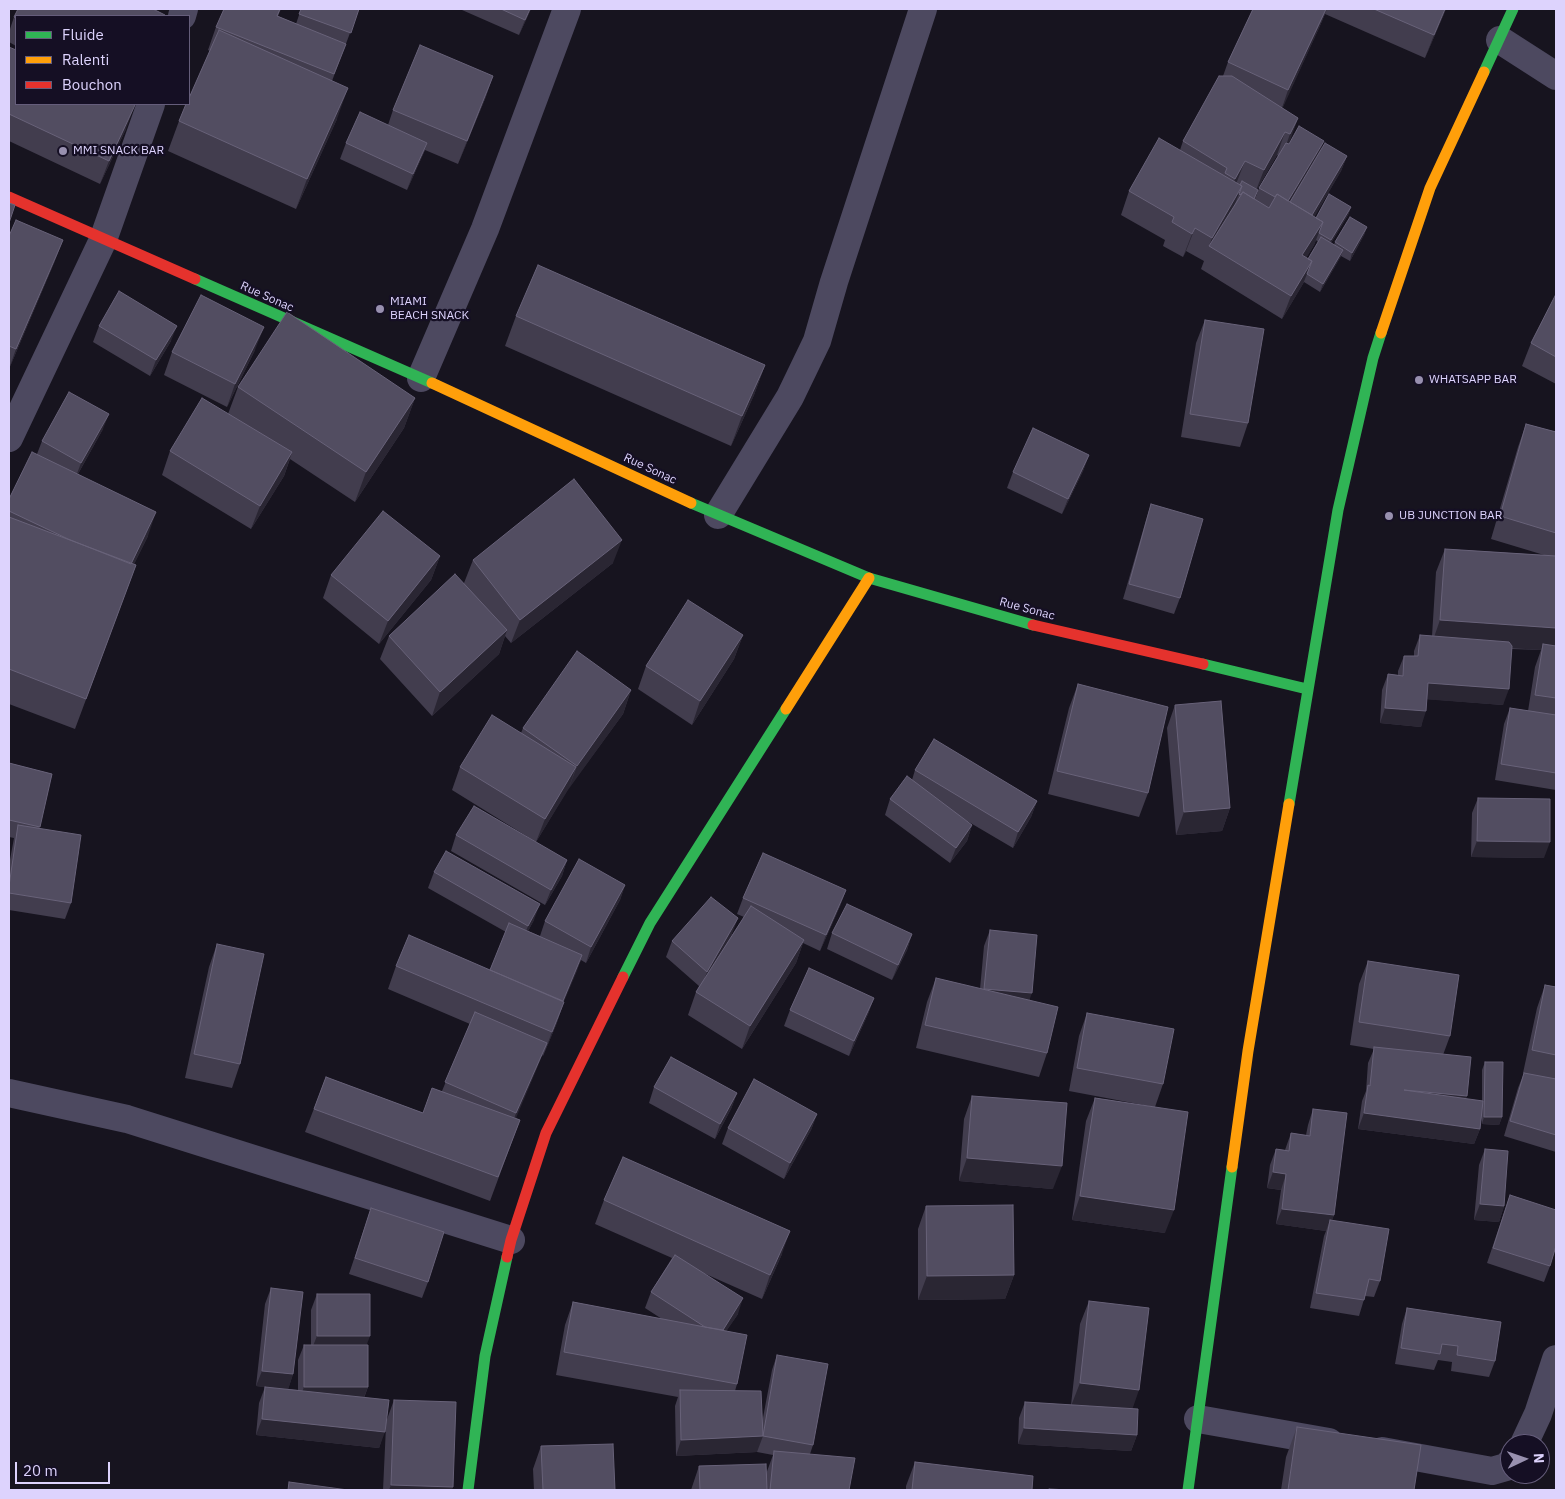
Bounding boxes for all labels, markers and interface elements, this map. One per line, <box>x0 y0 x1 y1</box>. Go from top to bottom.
legend <box>15 15 190 105</box>
text: Fluide <box>62 25 104 44</box>
text: Ralenti <box>62 50 109 69</box>
text: Bouchon <box>62 75 122 94</box>
place label: MMI SNACK BAR <box>73 144 164 158</box>
marker: MMI SNACK BAR <box>57 145 69 157</box>
street label: Rue Sonac <box>238 279 296 315</box>
place label: MIAMI BEACH SNACK <box>390 295 469 323</box>
marker: MIAMI BEACH SNACK <box>374 303 386 315</box>
place label: WHATSAPP BAR <box>1429 373 1517 387</box>
marker: WHATSAPP BAR <box>1413 374 1425 386</box>
street label: Rue Sonac <box>621 450 679 488</box>
place label: UB JUNCTION BAR <box>1399 509 1502 523</box>
marker: UB JUNCTION BAR <box>1383 510 1395 522</box>
street label: Rue Sonac <box>998 595 1056 623</box>
north arrow <box>1500 1434 1550 1484</box>
scale bar <box>18 1452 112 1484</box>
text: N <box>1530 1453 1548 1464</box>
text: 20 m <box>23 1461 58 1480</box>

